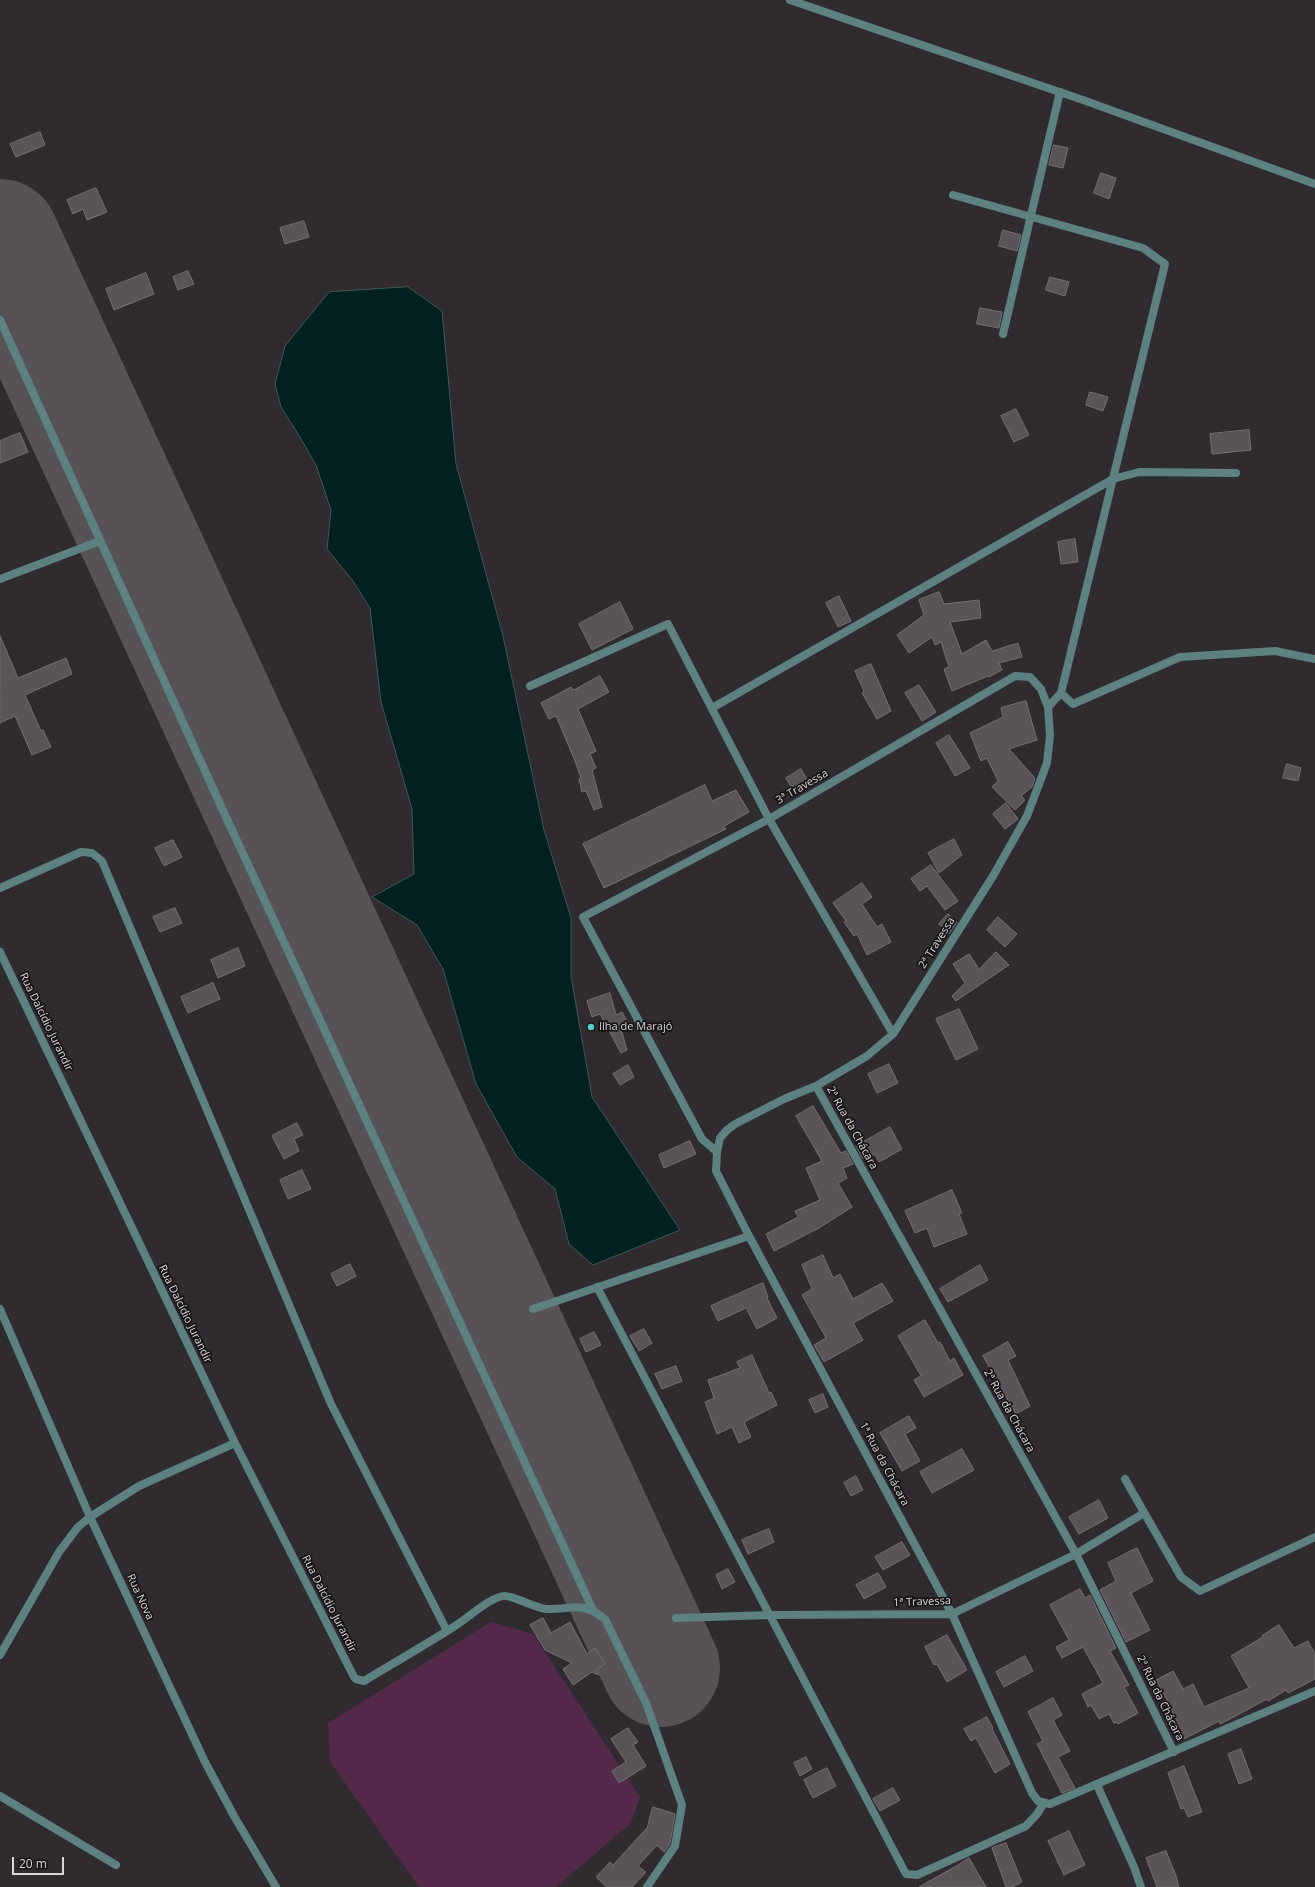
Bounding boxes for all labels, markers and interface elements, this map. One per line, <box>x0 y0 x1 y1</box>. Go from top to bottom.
street label: 3ª Travessa <box>774 767 830 807</box>
street label: 2ª Travessa <box>916 915 958 971</box>
street label: Rua Dalcídio Jurandir <box>17 971 75 1073</box>
place label: Ilha de Marajó <box>599 1020 672 1034</box>
marker: Ilha de Marajó <box>586 1022 596 1032</box>
street label: 2ª Rua da Chácara <box>824 1084 880 1172</box>
street label: Rua Dalcídio Jurandir <box>156 1263 214 1365</box>
street label: 2ª Rua da Chácara <box>981 1367 1037 1455</box>
street label: 1ª Rua da Chácara <box>856 1420 912 1508</box>
street label: Rua Dalcídio Jurandir <box>299 1553 359 1655</box>
street label: Rua Nova <box>124 1572 156 1622</box>
street label: 1ª Travessa <box>893 1594 951 1610</box>
street label: 2ª Rua da Chácara <box>1134 1653 1186 1743</box>
scale bar <box>14 1849 66 1875</box>
text: 20 m <box>19 1855 47 1872</box>

